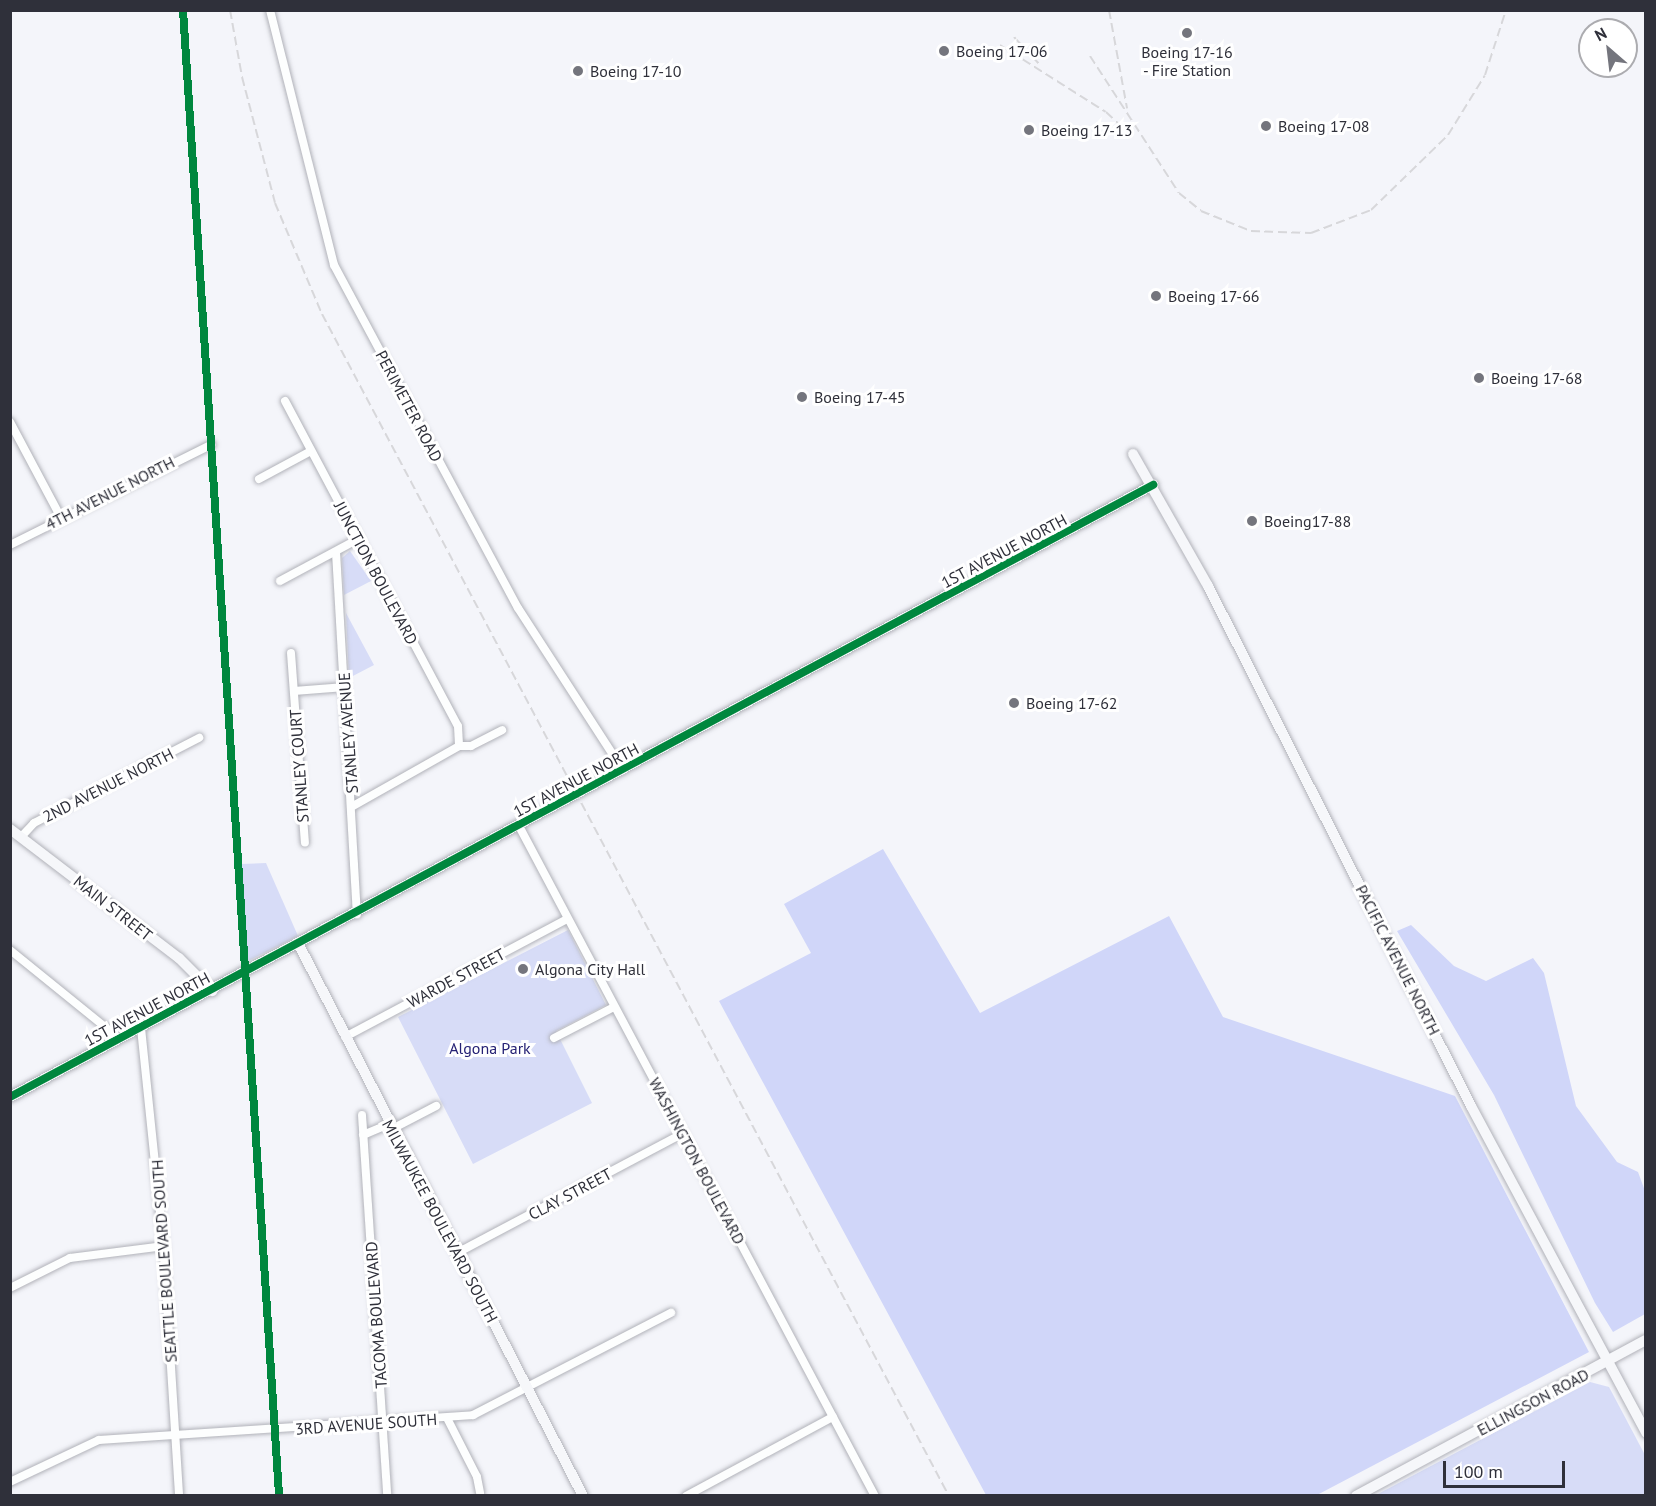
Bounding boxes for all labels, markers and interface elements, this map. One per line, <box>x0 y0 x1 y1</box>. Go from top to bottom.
north arrow <box>1578 18 1638 78</box>
text: N <box>1591 23 1610 45</box>
marker: Boeing 17-16 - Fire Station <box>1180 26 1194 40</box>
place label: Boeing 17-06 <box>956 41 1048 61</box>
place label: Boeing 17-16 - Fire Station <box>1141 42 1233 80</box>
marker: Boeing 17-06 <box>937 44 951 58</box>
place label: Boeing 17-10 <box>590 61 682 81</box>
marker: Boeing 17-10 <box>571 64 585 78</box>
place label: Boeing 17-08 <box>1278 116 1370 136</box>
marker: Boeing 17-08 <box>1259 119 1273 133</box>
place label: Boeing 17-13 <box>1041 120 1133 140</box>
marker: Boeing 17-13 <box>1022 123 1036 137</box>
place label: Boeing 17-66 <box>1168 286 1260 306</box>
marker: Boeing 17-66 <box>1149 289 1163 303</box>
street label: PERIMETER ROAD <box>372 347 446 465</box>
place label: Boeing 17-68 <box>1491 368 1583 388</box>
marker: Boeing 17-68 <box>1472 371 1486 385</box>
place label: Boeing 17-45 <box>814 387 906 407</box>
marker: Boeing 17-45 <box>795 390 809 404</box>
street label: 4TH AVENUE NORTH <box>42 452 178 534</box>
street label: JUNCTION BOULEVARD <box>330 498 422 648</box>
street label: 1ST AVENUE NORTH <box>937 510 1071 592</box>
place label: Boeing17-88 <box>1264 511 1351 531</box>
marker: Boeing17-88 <box>1245 514 1259 528</box>
street label: STANLEY AVENUE <box>334 671 362 795</box>
place label: Boeing 17-62 <box>1026 693 1118 713</box>
marker: Boeing 17-62 <box>1007 696 1021 710</box>
street label: STANLEY COURT <box>285 708 313 824</box>
street label: 1ST AVENUE NORTH <box>509 739 643 821</box>
street label: 2ND AVENUE NORTH <box>39 744 177 826</box>
street label: MAIN STREET <box>70 871 156 945</box>
street label: PACIFIC AVENUE NORTH <box>1351 881 1445 1039</box>
street label: WARDE STREET <box>404 944 508 1012</box>
place label: Algona City Hall <box>535 959 646 979</box>
marker: Algona City Hall <box>516 962 530 976</box>
street label: 1ST AVENUE NORTH <box>80 968 214 1050</box>
park label: Algona Park <box>449 1038 531 1058</box>
street label: WASHINGTON BOULEVARD <box>645 1074 749 1248</box>
street label: MILWAUKEE BOULEVARD SOUTH <box>378 1116 502 1326</box>
street label: SEATTLE BOULEVARD SOUTH <box>147 1159 181 1363</box>
street label: CLAY STREET <box>525 1164 615 1224</box>
street label: TACOMA BOULEVARD <box>361 1241 391 1389</box>
street label: ELLINGSON ROAD <box>1474 1364 1592 1440</box>
street label: 3RD AVENUE SOUTH <box>294 1409 438 1439</box>
scale bar <box>1446 1449 1568 1487</box>
text: 100 m <box>1454 1460 1503 1483</box>

